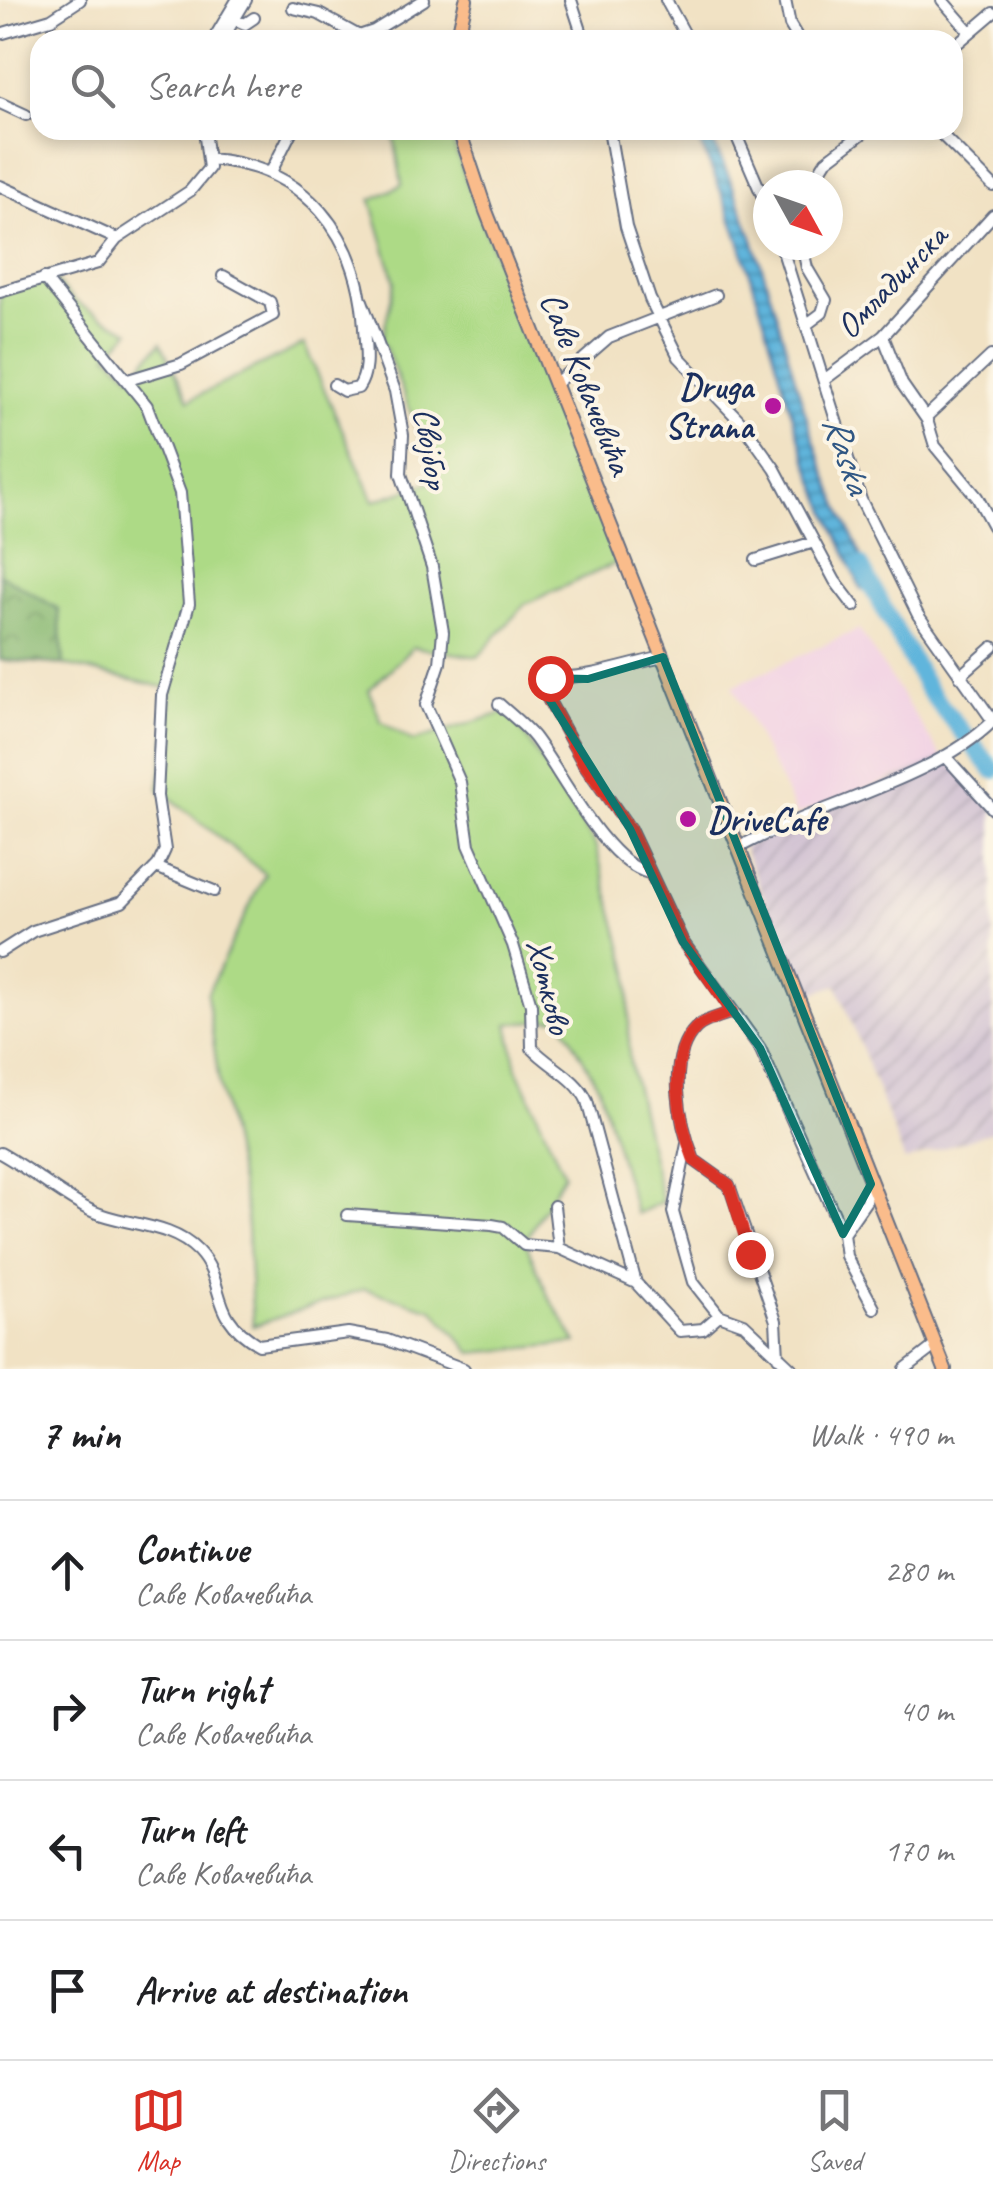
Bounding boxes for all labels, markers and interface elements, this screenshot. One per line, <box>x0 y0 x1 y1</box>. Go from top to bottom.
search box <box>30 30 963 140</box>
icon: search <box>65 58 120 113</box>
text: Search here <box>145 62 300 109</box>
north arrow <box>753 170 843 260</box>
street label: Омладинска <box>826 213 959 348</box>
street label: Саве Ковачевића <box>530 285 645 484</box>
place label: Druga Strana <box>665 364 756 449</box>
marker: Druga Strana <box>762 395 784 417</box>
street label: Својбор <box>403 404 460 494</box>
water label: Raska <box>812 409 884 503</box>
route start <box>528 656 574 702</box>
place label: DriveCafe <box>708 797 829 842</box>
marker: DriveCafe <box>677 808 699 830</box>
street label: Хотково <box>516 934 583 1040</box>
route end <box>728 1232 774 1278</box>
text: 7 min <box>40 1408 120 1461</box>
text: Walk · 490 m <box>809 1414 953 1455</box>
text: Continue <box>135 1526 249 1573</box>
icon: ahead <box>40 1543 95 1598</box>
text: 280 m <box>884 1550 953 1591</box>
text: Саве Ковачевића <box>135 1573 311 1614</box>
text: Turn right <box>135 1666 269 1713</box>
icon: right <box>40 1683 95 1738</box>
text: 40 m <box>899 1690 953 1731</box>
text: Саве Ковачевића <box>135 1713 311 1754</box>
text: Turn left <box>135 1806 245 1853</box>
icon: left <box>40 1823 95 1878</box>
text: 170 m <box>884 1830 953 1871</box>
text: Саве Ковачевића <box>135 1853 311 1894</box>
icon: arrive <box>40 1963 95 2018</box>
text: Arrive at destination <box>135 1967 407 2014</box>
tab: Map <box>131 2083 186 2178</box>
tab: Directions <box>448 2083 545 2178</box>
tab: Saved <box>807 2083 862 2178</box>

